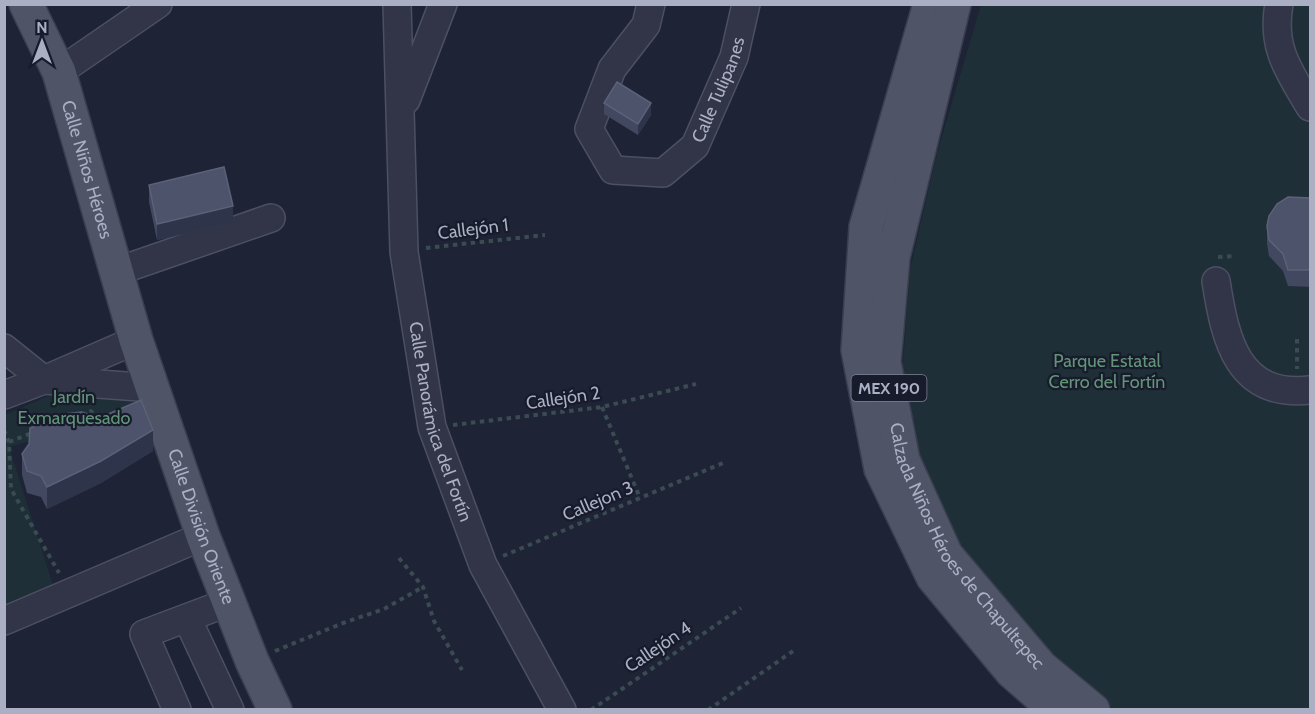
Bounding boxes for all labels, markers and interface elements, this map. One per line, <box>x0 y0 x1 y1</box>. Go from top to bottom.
north arrow <box>12 12 72 72</box>
text: N <box>36 18 48 37</box>
street label: Calle Tulipanes <box>687 35 749 146</box>
street label: Calle Niños Héroes <box>57 98 117 241</box>
street label: Callejón 1 <box>436 214 510 244</box>
street label: Calle Panorámica del Fortín <box>404 320 477 525</box>
park label: Parque Estatal Cerro del Fortín <box>1049 350 1165 393</box>
road number: MEX 190 <box>852 375 926 401</box>
street label: Callejón 2 <box>525 382 601 414</box>
park label: Jardín Exmarquesado <box>17 386 131 429</box>
street label: Calzada Niños Héroes de Chapultepec <box>885 421 1049 674</box>
street label: Calle División Oriente <box>163 446 240 607</box>
street label: Callejon 3 <box>559 476 637 526</box>
street label: Callejón 4 <box>621 617 695 677</box>

